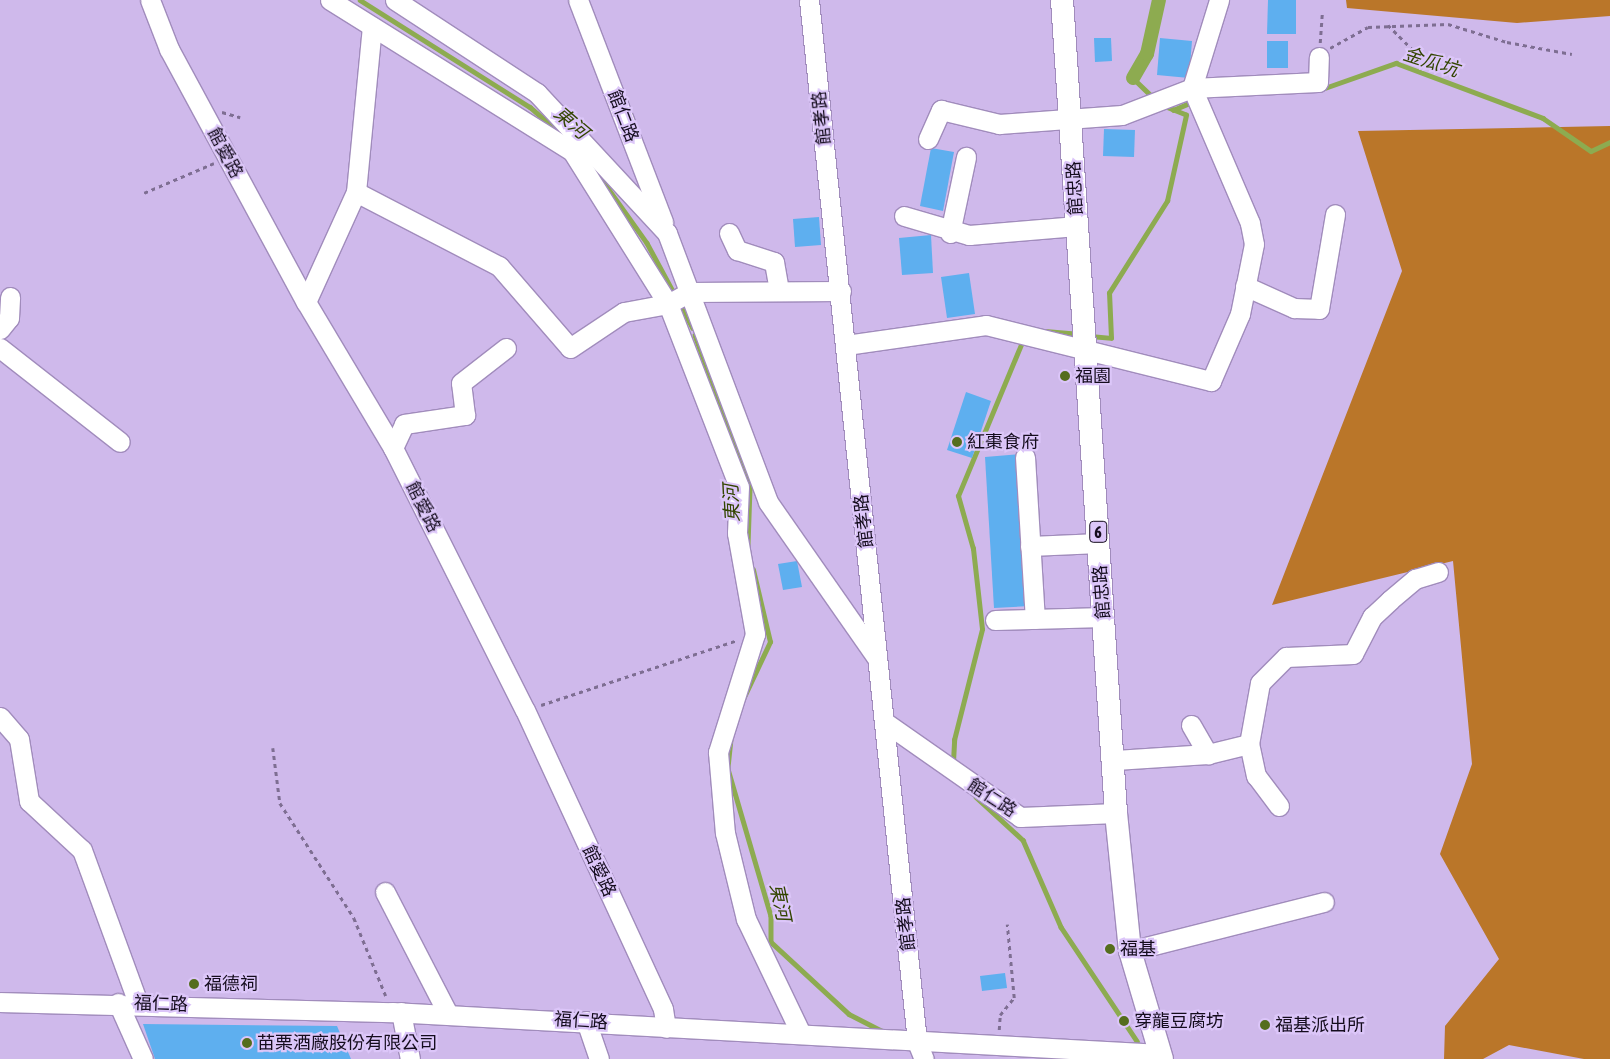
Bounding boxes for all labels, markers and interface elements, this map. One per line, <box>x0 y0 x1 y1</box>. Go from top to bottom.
water label: 金瓜坑 <box>1400 42 1462 82</box>
street label: 館仁路 <box>603 87 643 145</box>
street label: 館孝路 <box>808 90 836 146</box>
water label: 東河 <box>549 102 593 144</box>
street label: 館愛路 <box>203 124 247 182</box>
street label: 館忠路 <box>1063 160 1087 216</box>
place label: 福園 <box>1075 365 1111 387</box>
marker: 福園 <box>1059 370 1071 382</box>
place label: 紅棗食府 <box>967 431 1039 453</box>
marker: 紅棗食府 <box>951 436 963 448</box>
street label: 館愛路 <box>401 478 445 536</box>
water label: 東河 <box>720 483 744 523</box>
street label: 館孝路 <box>850 493 878 549</box>
road number: 6 <box>1088 518 1108 546</box>
street label: 館忠路 <box>1089 564 1115 620</box>
street label: 館仁路 <box>963 774 1021 822</box>
street label: 館愛路 <box>578 842 620 900</box>
water label: 東河 <box>765 881 795 923</box>
street label: 館孝路 <box>892 896 920 952</box>
place label: 福基 <box>1120 938 1156 960</box>
marker: 福基 <box>1104 943 1116 955</box>
place label: 福德祠 <box>204 973 258 995</box>
marker: 福德祠 <box>188 978 200 990</box>
street label: 福仁路 <box>134 992 188 1016</box>
street label: 福仁路 <box>553 1008 609 1034</box>
place label: 穿龍豆腐坊 <box>1134 1010 1224 1032</box>
place label: 福基派出所 <box>1275 1014 1365 1036</box>
marker: 穿龍豆腐坊 <box>1118 1015 1130 1027</box>
marker: 福基派出所 <box>1259 1019 1271 1031</box>
place label: 苗栗酒廠股份有限公司 <box>257 1032 437 1054</box>
marker: 苗栗酒廠股份有限公司 <box>241 1037 253 1049</box>

